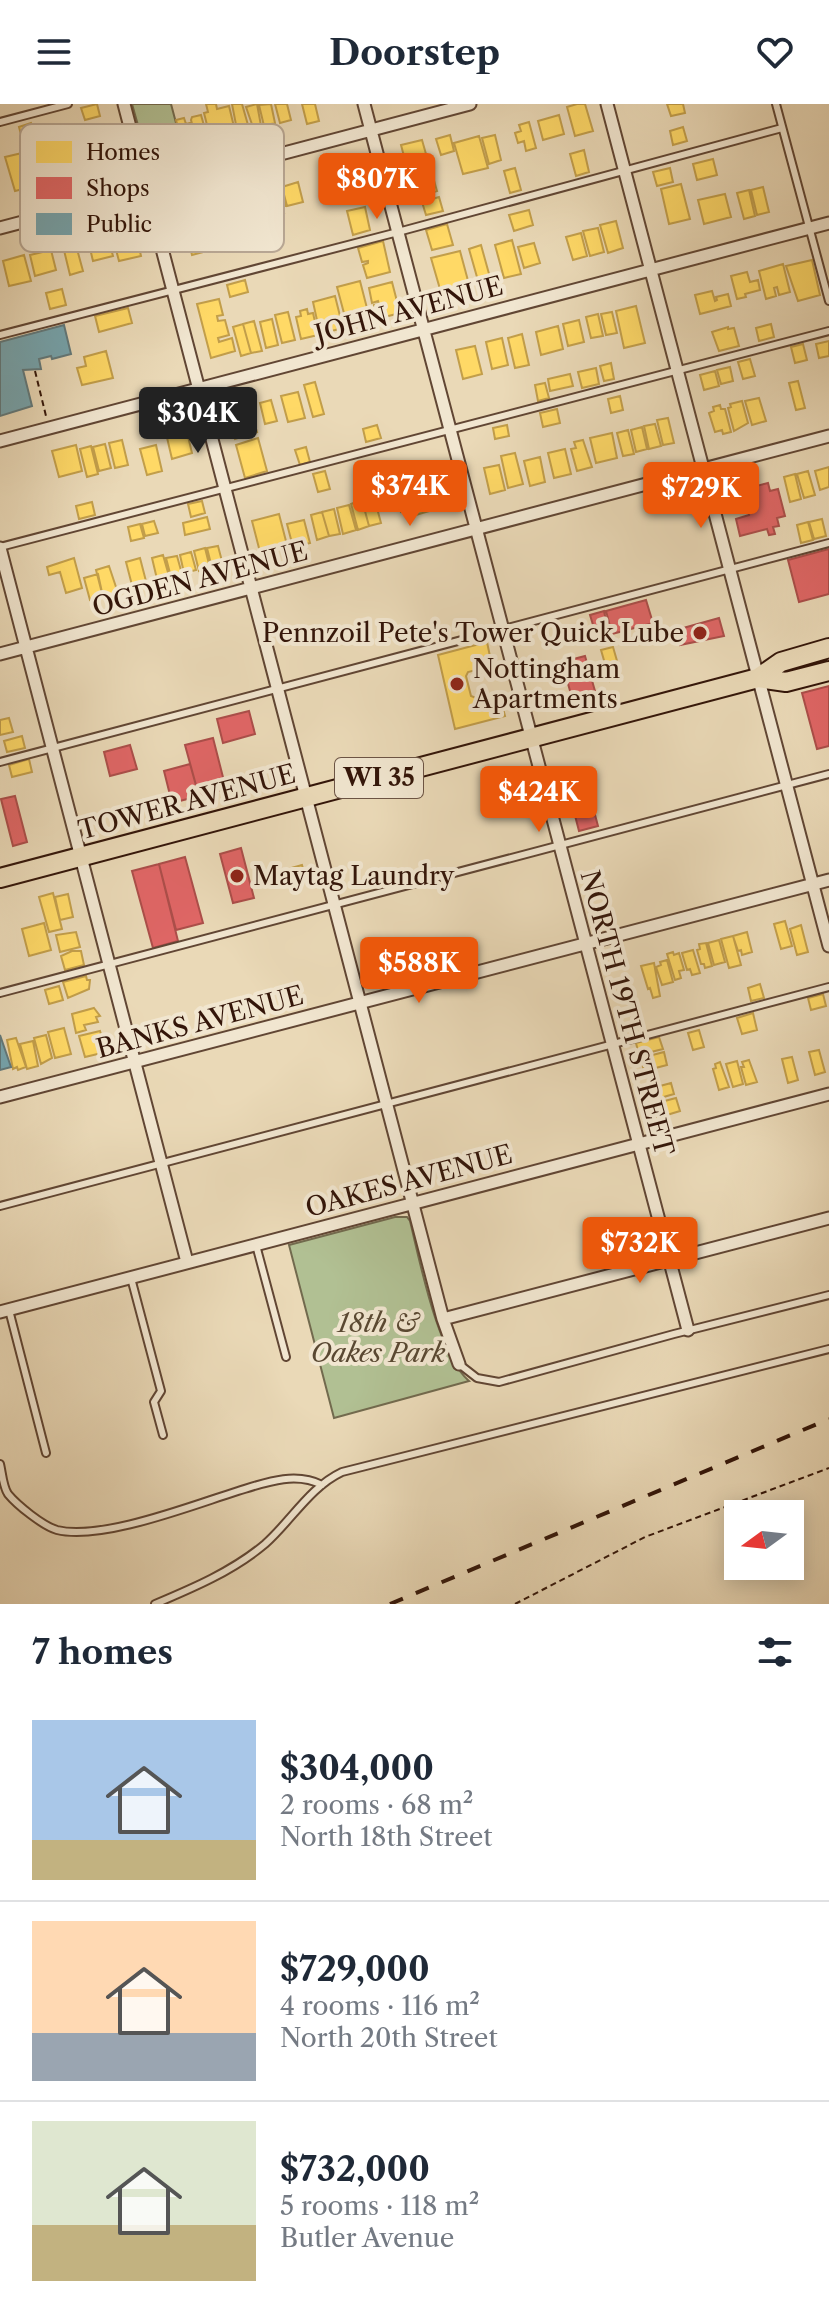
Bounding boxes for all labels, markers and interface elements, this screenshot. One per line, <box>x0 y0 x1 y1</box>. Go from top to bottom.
icon: menu <box>32 30 76 74</box>
text: Doorstep <box>329 30 500 74</box>
icon: heart <box>753 30 797 74</box>
legend <box>20 124 284 252</box>
text: Homes <box>86 139 160 166</box>
pin: $807K <box>321 153 433 221</box>
text: $807K <box>336 163 418 195</box>
text: Shops <box>86 175 150 202</box>
text: Public <box>86 211 152 238</box>
street label: JOHN AVENUE <box>308 270 507 352</box>
pin: $304K <box>142 387 254 455</box>
text: $304K <box>157 397 239 429</box>
pin: $374K <box>354 460 466 528</box>
pin: $729K <box>645 462 757 530</box>
text: $374K <box>371 470 449 502</box>
text: $729K <box>661 472 741 504</box>
street label: OGDEN AVENUE <box>89 535 311 623</box>
place label: Pennzoil Pete's Tower Quick Lube <box>262 617 684 649</box>
marker: Pennzoil Pete's Tower Quick Lube <box>691 624 709 642</box>
place label: Nottingham Apartments <box>472 653 620 715</box>
marker: Nottingham Apartments <box>448 675 466 693</box>
street label: TOWER AVENUE <box>75 758 299 846</box>
road number: WI 35 <box>335 758 423 798</box>
pin: $424K <box>483 766 595 834</box>
text: $424K <box>498 776 580 808</box>
place label: Maytag Laundry <box>253 860 455 892</box>
marker: Maytag Laundry <box>228 867 246 885</box>
street label: NORTH 19TH STREET <box>573 867 681 1160</box>
pin: $588K <box>363 937 475 1005</box>
text: $588K <box>378 947 460 979</box>
street label: BANKS AVENUE <box>93 979 307 1065</box>
street label: OAKES AVENUE <box>302 1138 516 1224</box>
pin: $732K <box>584 1217 696 1285</box>
text: $732K <box>601 1227 679 1259</box>
park label: 18th & Oakes Park <box>311 1307 446 1369</box>
north arrow <box>724 1500 804 1580</box>
map controls <box>724 1500 804 1580</box>
icon: filters <box>753 1630 797 1674</box>
text: 7 homes <box>32 1631 173 1673</box>
text: $304,000 <box>280 1747 434 1789</box>
icon: home <box>96 1752 192 1848</box>
text: 2 rooms · 68 m² <box>280 1789 473 1821</box>
text: North 18th Street <box>280 1821 493 1853</box>
text: $729,000 <box>280 1948 430 1990</box>
icon: home <box>96 1953 192 2049</box>
text: 4 rooms · 116 m² <box>280 1990 480 2022</box>
text: North 20th Street <box>280 2022 498 2054</box>
text: $732,000 <box>280 2148 430 2190</box>
icon: home <box>96 2153 192 2249</box>
text: 5 rooms · 118 m² <box>280 2190 479 2222</box>
text: Butler Avenue <box>280 2222 454 2254</box>

